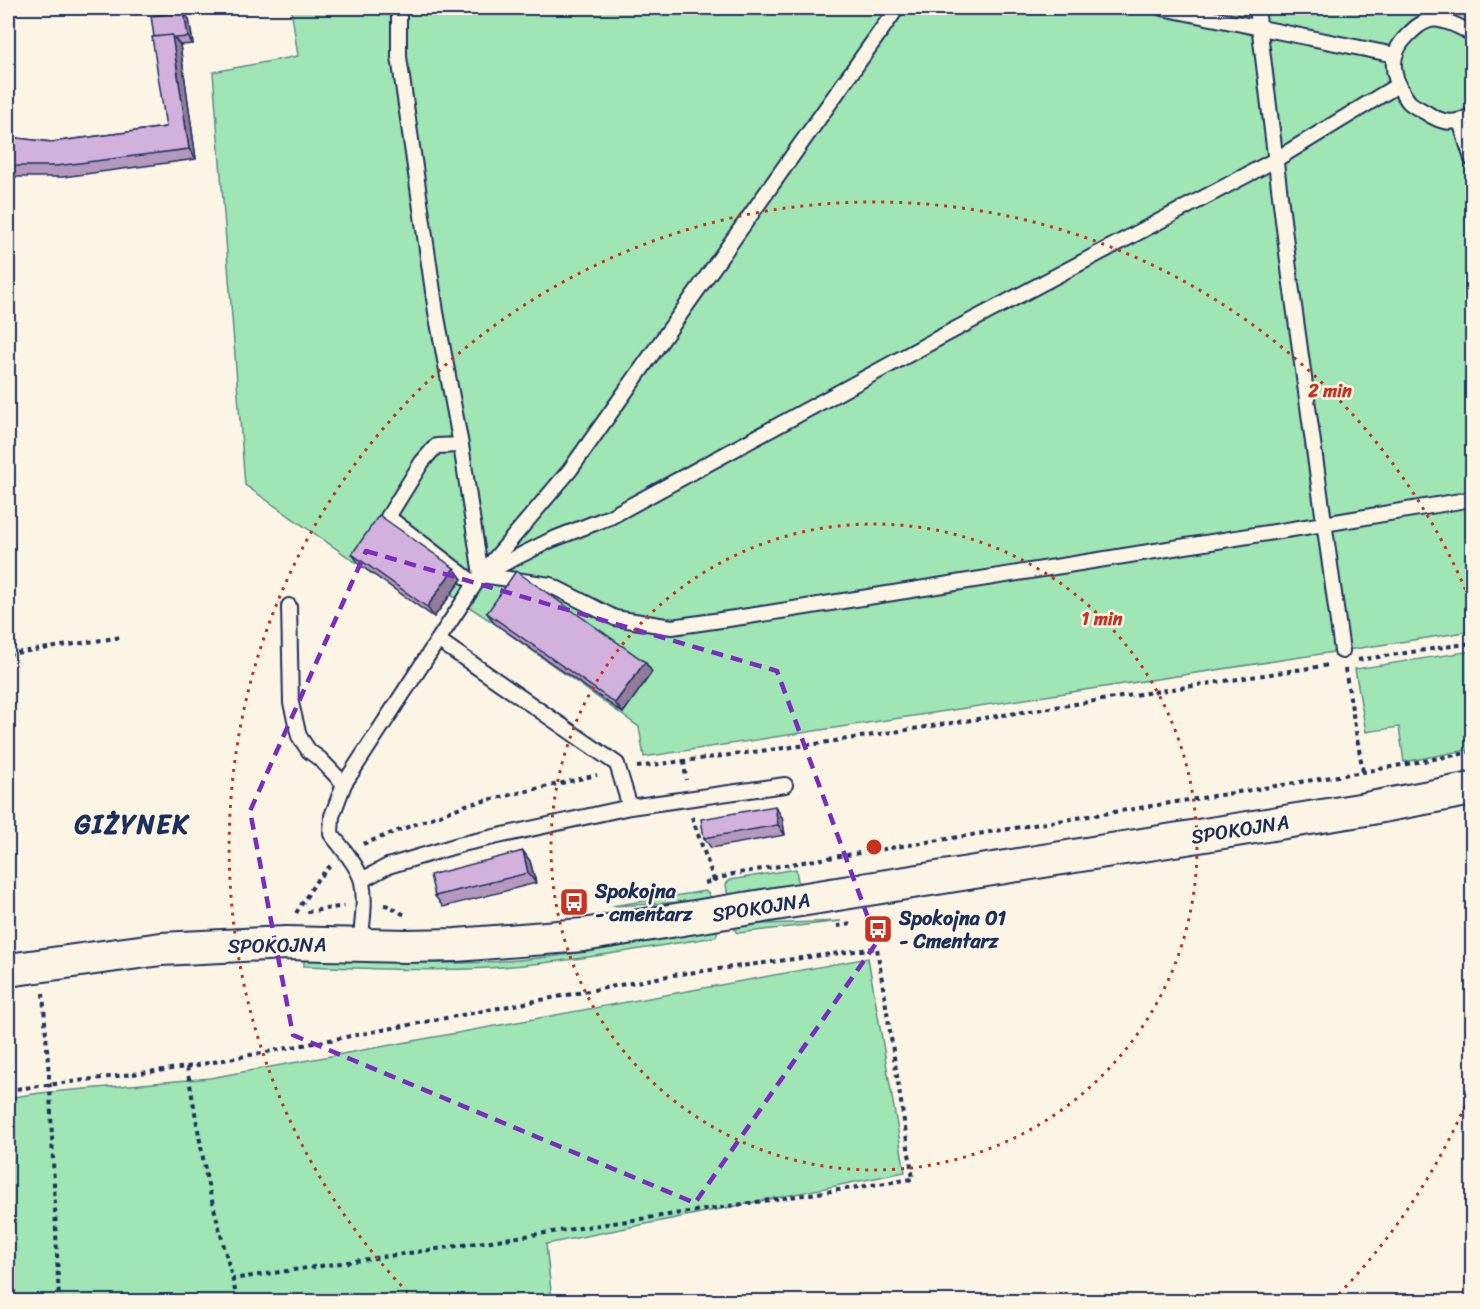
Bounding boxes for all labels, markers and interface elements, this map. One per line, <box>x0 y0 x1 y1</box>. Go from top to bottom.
text: 2 min <box>1307 375 1352 407</box>
text: 1 min <box>1082 603 1123 635</box>
district label: GIŻYNEK <box>74 801 190 847</box>
street label: SPOKOJNA <box>1189 804 1292 854</box>
centre of rings <box>864 837 884 857</box>
place label: Spokojna - cmentarz <box>594 874 693 932</box>
street label: SPOKOJNA <box>710 882 813 932</box>
bus stop icon: Spokojna - cmentarz <box>558 886 590 918</box>
place label: Spokojna 01 - Cmentarz <box>898 901 1007 959</box>
bus stop icon: Spokojna 01 - Cmentarz <box>862 913 894 945</box>
street label: SPOKOJNA <box>227 927 327 964</box>

